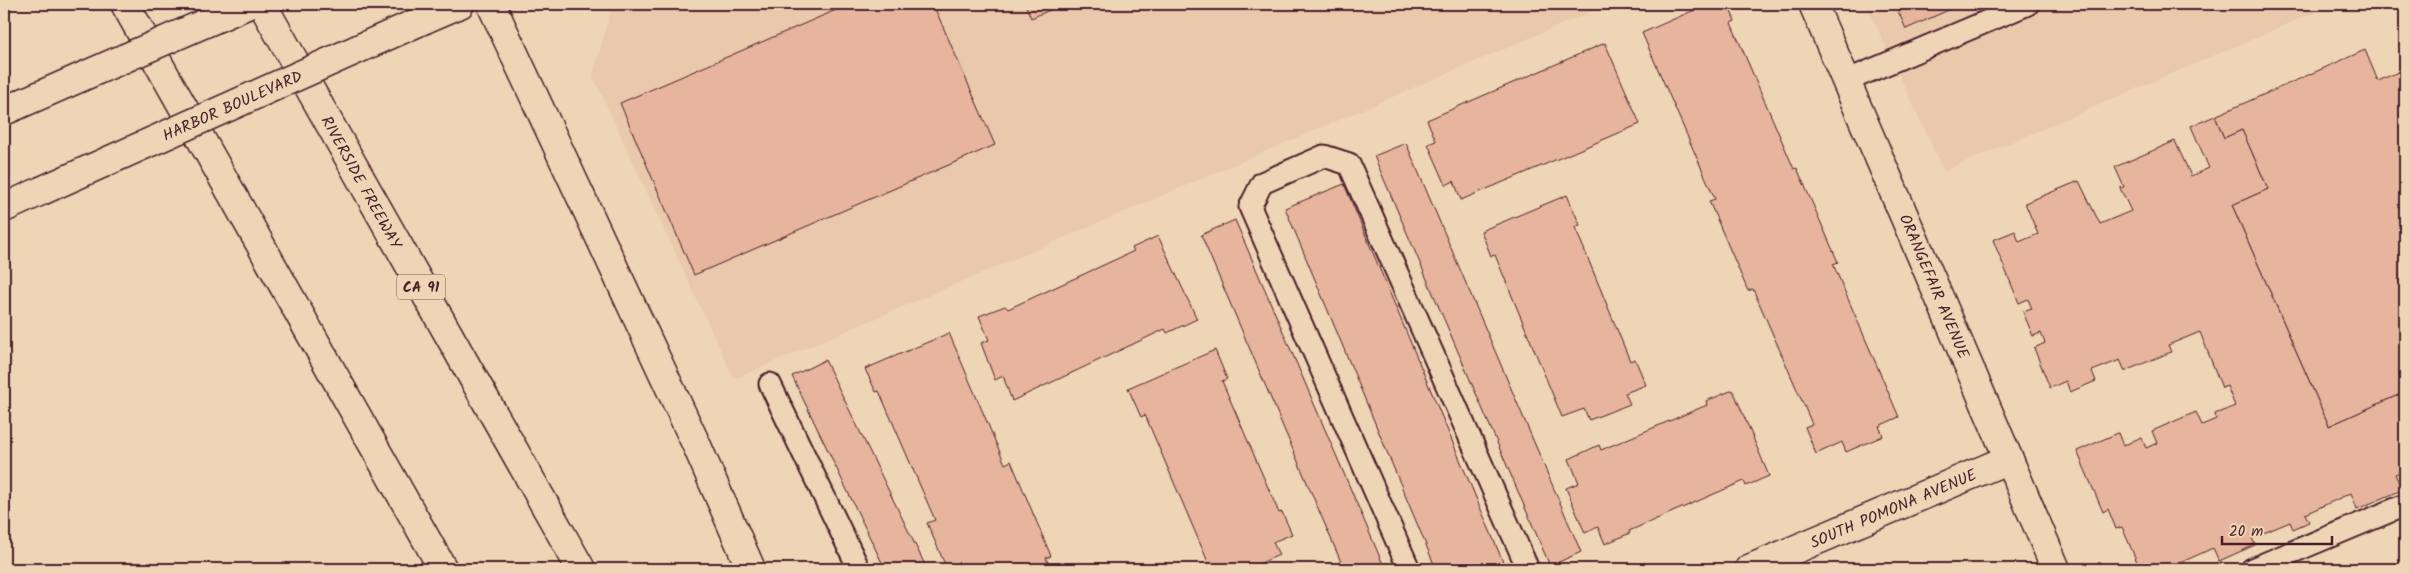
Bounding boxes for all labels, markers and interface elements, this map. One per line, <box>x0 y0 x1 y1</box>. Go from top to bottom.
street label: HARBOR BOULEVARD <box>158 64 307 149</box>
street label: RIVERSIDE FREEWAY <box>314 112 408 255</box>
street label: ORANGEFAIR AVENUE <box>1892 210 1976 363</box>
road number: CA 91 <box>397 274 445 300</box>
street label: SOUTH POMONA AVENUE <box>1806 463 1981 556</box>
scale bar <box>2222 513 2332 545</box>
text: 20 m <box>2229 520 2263 544</box>

